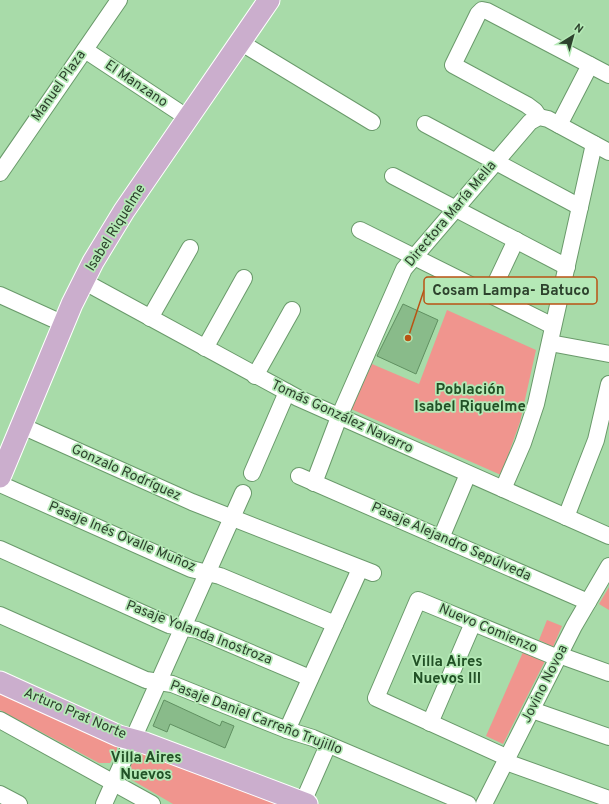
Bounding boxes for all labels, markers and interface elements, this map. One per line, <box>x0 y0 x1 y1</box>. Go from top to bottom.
north arrow <box>553 16 593 56</box>
text: N <box>571 21 586 37</box>
street label: Manuel Plaza <box>28 47 90 125</box>
street label: El Manzano <box>101 57 171 111</box>
street label: Directora María Mella <box>402 158 500 270</box>
street label: Isabel Riquelme <box>82 181 150 275</box>
callout: Cosam Lampa- Batuco <box>424 277 597 304</box>
text: Cosam Lampa- Batuco <box>432 282 590 301</box>
street label: Tomás González Navarro <box>268 377 416 457</box>
district label: Población Isabel Riquelme <box>414 381 526 417</box>
street label: Gonzalo Rodríguez <box>68 441 184 505</box>
street label: Pasaje Inés Ovalle Muñoz <box>46 498 198 576</box>
street label: Pasaje Alejandro Sepúlveda <box>368 499 534 585</box>
street label: Pasaje Yolanda Inostroza <box>123 597 275 669</box>
street label: Nuevo Comienzo <box>436 601 540 658</box>
street label: Jovino Novoa <box>518 642 572 726</box>
district label: Villa Aires Nuevos III <box>411 653 483 689</box>
street label: Pasaje Daniel Carreño Trujillo <box>167 677 345 759</box>
street label: Arturo Prat Norte <box>21 685 129 743</box>
district label: Villa Aires Nuevos <box>110 749 182 785</box>

